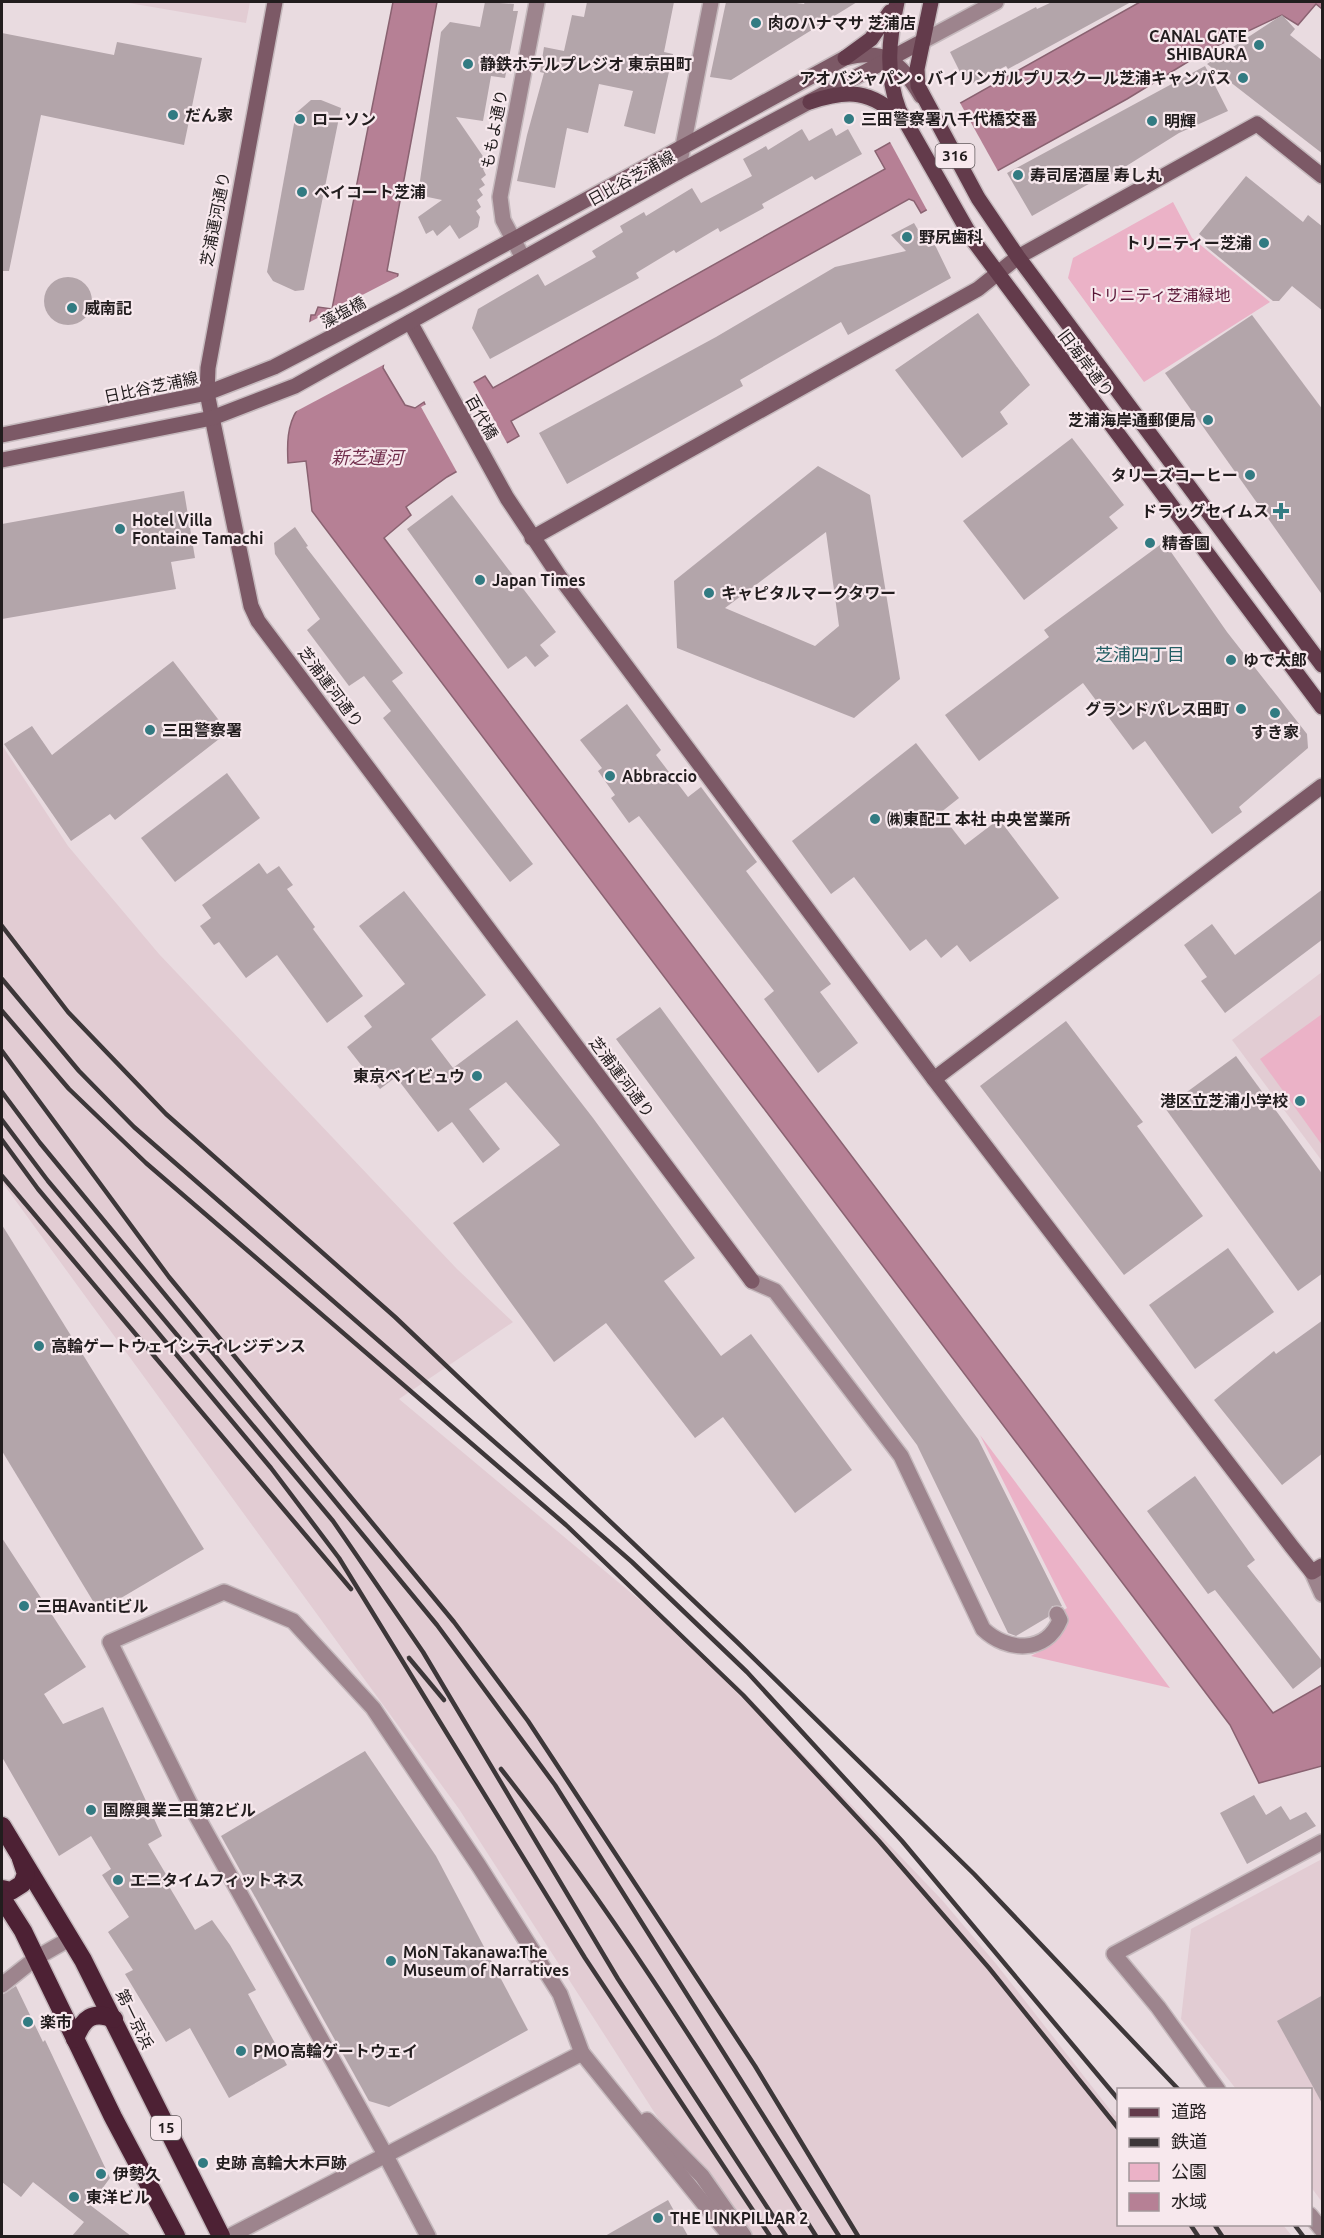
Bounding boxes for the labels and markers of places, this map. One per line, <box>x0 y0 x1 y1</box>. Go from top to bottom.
place label: 肉のハナマサ 芝浦店 <box>768 14 916 32</box>
marker: 肉のハナマサ 芝浦店 <box>749 16 763 30</box>
place label: CANAL GATE SHIBAURA <box>1149 27 1248 63</box>
marker: CANAL GATE SHIBAURA <box>1252 38 1266 52</box>
place label: 静鉄ホテルプレジオ 東京田町 <box>480 55 692 73</box>
marker: 静鉄ホテルプレジオ 東京田町 <box>461 57 475 71</box>
place label: アオバジャパン・バイリンガルプリスクール芝浦キャンパス <box>799 69 1231 87</box>
marker: アオバジャパン・バイリンガルプリスクール芝浦キャンパス <box>1236 71 1250 85</box>
place label: だん家 <box>185 106 233 124</box>
marker: だん家 <box>166 108 180 122</box>
place label: ローソン <box>312 110 376 128</box>
place label: 三田警察署八千代橋交番 <box>861 110 1037 128</box>
marker: ローソン <box>293 112 307 126</box>
marker: 三田警察署八千代橋交番 <box>842 112 856 126</box>
place label: 明輝 <box>1164 112 1196 130</box>
marker: 明輝 <box>1145 114 1159 128</box>
place label: 寿司居酒屋 寿し丸 <box>1030 166 1162 184</box>
marker: 寿司居酒屋 寿し丸 <box>1011 168 1025 182</box>
place label: ベイコート芝浦 <box>314 183 426 201</box>
marker: ベイコート芝浦 <box>295 185 309 199</box>
place label: 野尻歯科 <box>919 228 983 246</box>
marker: 野尻歯科 <box>900 230 914 244</box>
place label: トリニティー芝浦 <box>1125 234 1252 252</box>
marker: トリニティー芝浦 <box>1257 236 1271 250</box>
place label: 威南記 <box>84 299 132 317</box>
marker: 威南記 <box>65 301 79 315</box>
place label: 芝浦海岸通郵便局 <box>1068 411 1196 429</box>
marker: 芝浦海岸通郵便局 <box>1201 413 1215 427</box>
place label: タリーズコーヒー <box>1111 466 1238 484</box>
marker: タリーズコーヒー <box>1243 468 1257 482</box>
place label: ドラッグセイムス <box>1141 502 1269 520</box>
marker: ドラッグセイムス <box>1274 504 1288 518</box>
place label: Hotel Villa Fontaine Tamachi <box>132 511 263 547</box>
marker: Hotel Villa Fontaine Tamachi <box>113 522 127 536</box>
place label: 精香園 <box>1162 534 1210 552</box>
marker: 精香園 <box>1143 536 1157 550</box>
place label: Japan Times <box>492 571 585 589</box>
marker: Japan Times <box>473 573 487 587</box>
place label: キャピタルマークタワー <box>721 584 896 602</box>
marker: キャピタルマークタワー <box>702 586 716 600</box>
place label: ゆで太郎 <box>1243 651 1307 669</box>
marker: ゆで太郎 <box>1224 653 1238 667</box>
place label: グランドパレス田町 <box>1085 700 1229 718</box>
marker: グランドパレス田町 <box>1234 702 1248 716</box>
marker: すき家 <box>1268 706 1282 720</box>
place label: 三田警察署 <box>162 721 242 739</box>
marker: 三田警察署 <box>143 723 157 737</box>
place label: すき家 <box>1251 723 1299 741</box>
place label: Abbraccio <box>622 767 697 785</box>
marker: Abbraccio <box>603 769 617 783</box>
place label: ㈱東配工 本社 中央営業所 <box>887 810 1071 828</box>
marker: ㈱東配工 本社 中央営業所 <box>868 812 882 826</box>
place label: 東京ベイビュウ <box>353 1067 465 1085</box>
marker: 東京ベイビュウ <box>470 1069 484 1083</box>
place label: 港区立芝浦小学校 <box>1160 1092 1288 1110</box>
marker: 港区立芝浦小学校 <box>1293 1094 1307 1108</box>
place label: 高輪ゲートウェイシティレジデンス <box>51 1337 306 1355</box>
marker: 高輪ゲートウェイシティレジデンス <box>32 1339 46 1353</box>
place label: 三田Avantiビル <box>36 1597 149 1615</box>
marker: 三田Avantiビル <box>17 1599 31 1613</box>
place label: 国際興業三田第2ビル <box>103 1801 256 1819</box>
marker: 国際興業三田第2ビル <box>84 1803 98 1817</box>
place label: エニタイムフィットネス <box>130 1871 304 1889</box>
marker: エニタイムフィットネス <box>111 1873 125 1887</box>
place label: MoN Takanawa:The Museum of Narratives <box>403 1943 569 1979</box>
marker: MoN Takanawa:The Museum of Narratives <box>384 1954 398 1968</box>
place label: 楽市 <box>40 2013 72 2031</box>
marker: 楽市 <box>21 2015 35 2029</box>
place label: PMO高輪ゲートウェイ <box>253 2042 418 2060</box>
marker: PMO高輪ゲートウェイ <box>234 2044 248 2058</box>
place label: 史跡 高輪大木戸跡 <box>215 2154 347 2172</box>
marker: 史跡 高輪大木戸跡 <box>196 2156 210 2170</box>
place label: 伊勢久 <box>112 2165 161 2183</box>
marker: 伊勢久 <box>94 2167 108 2181</box>
place label: 東洋ビル <box>86 2188 150 2206</box>
marker: 東洋ビル <box>67 2190 81 2204</box>
place label: THE LINKPILLAR 2 <box>670 2209 808 2227</box>
marker: THE LINKPILLAR 2 <box>651 2211 665 2225</box>

